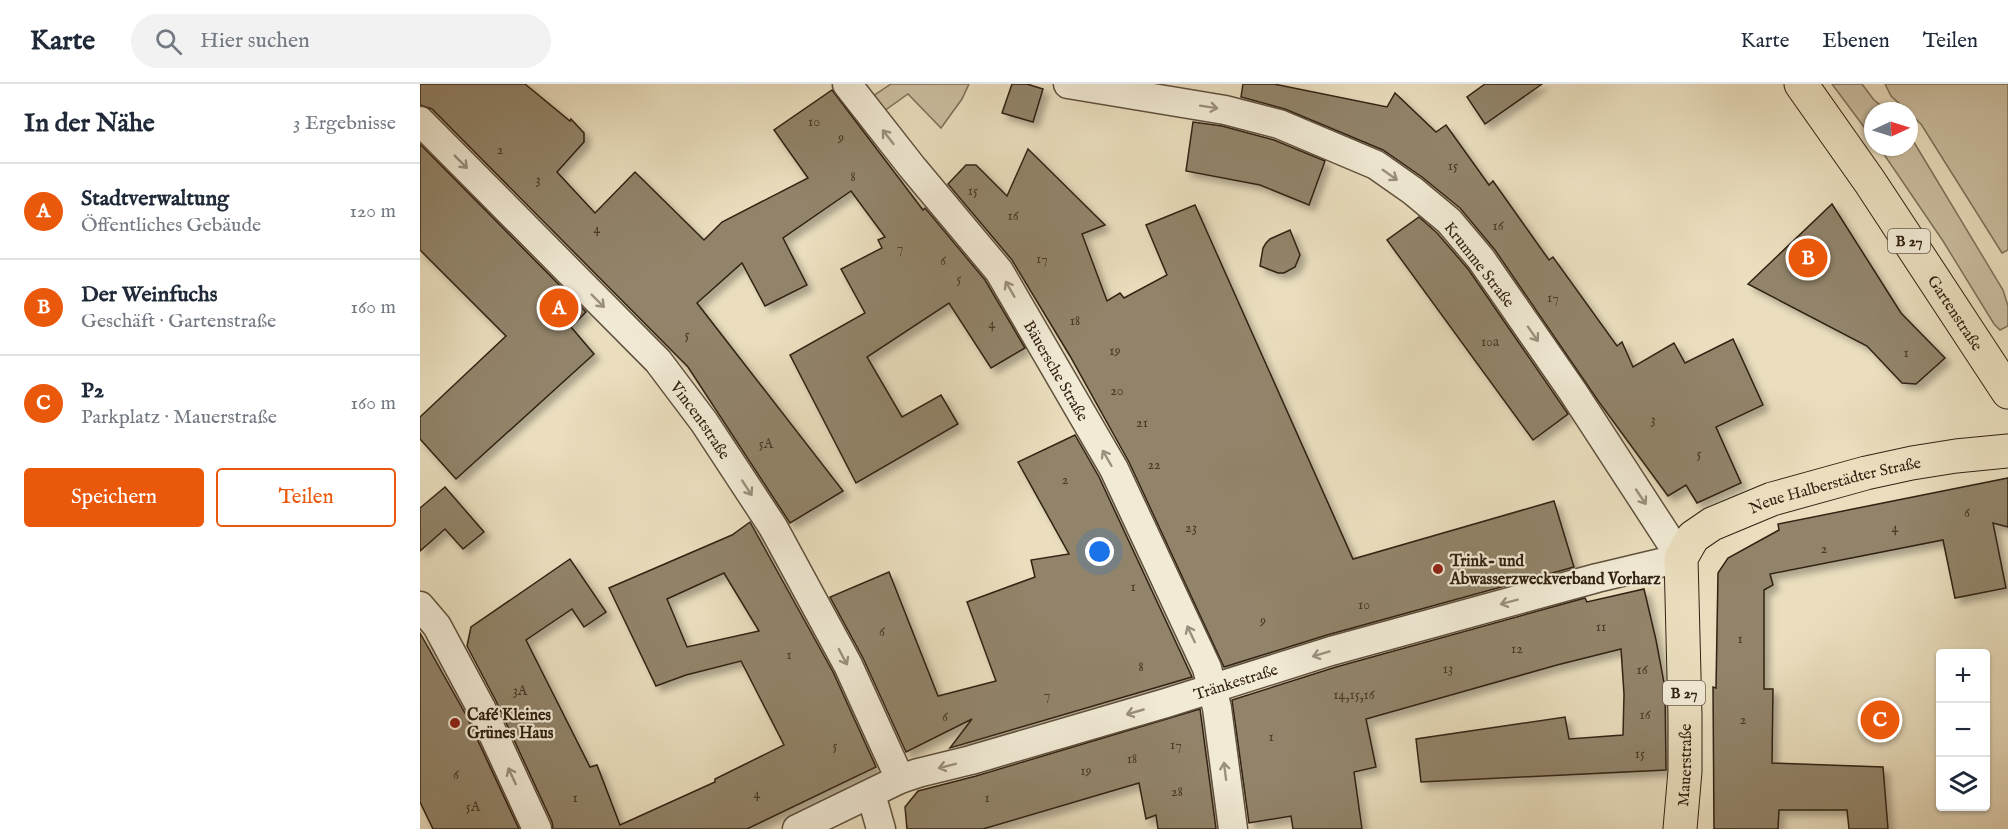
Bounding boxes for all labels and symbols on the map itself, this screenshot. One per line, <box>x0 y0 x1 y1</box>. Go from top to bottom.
one-way arrow <box>1198 102 1218 113</box>
north arrow <box>1864 102 1918 156</box>
house number: 10 <box>808 113 820 131</box>
house number: 9 <box>837 129 844 147</box>
one-way arrow <box>882 129 895 145</box>
house number: 2 <box>497 141 504 159</box>
one-way arrow <box>454 155 469 170</box>
house number: 15 <box>1448 157 1458 175</box>
house number: 8 <box>850 168 856 186</box>
one-way arrow <box>1381 169 1398 181</box>
house number: 3 <box>535 171 541 189</box>
house number: 15 <box>968 182 978 200</box>
house number: 16 <box>1007 207 1020 225</box>
house number: 16 <box>1492 217 1505 235</box>
street label: Krumme Straße <box>1439 218 1518 312</box>
house number: 4 <box>594 220 601 238</box>
road number: B 27 <box>1888 229 1930 253</box>
pin: B <box>1788 236 1828 280</box>
house number: 7 <box>897 239 903 257</box>
house number: 17 <box>1036 250 1048 268</box>
house number: 6 <box>940 252 947 270</box>
house number: 5 <box>956 270 962 288</box>
street label: Gartenstraße <box>1922 272 1986 355</box>
one-way arrow <box>1003 281 1015 298</box>
pin: A <box>540 286 578 330</box>
house number: 17 <box>1547 289 1559 307</box>
one-way arrow <box>591 293 606 308</box>
house number: 18 <box>1070 312 1080 330</box>
house number: 4 <box>989 315 996 333</box>
street label: Bäuersche Straße <box>1018 318 1092 425</box>
house number: 5 <box>684 326 690 344</box>
one-way arrow <box>1527 326 1539 342</box>
house number: 10a <box>1481 333 1500 351</box>
house number: 19 <box>1109 342 1121 360</box>
house number: 1 <box>1903 344 1909 362</box>
street label: Vincentstraße <box>664 377 734 464</box>
house number: 20 <box>1110 382 1124 400</box>
house number: 3 <box>1650 411 1656 429</box>
house number: 21 <box>1136 414 1148 432</box>
house number: 5A <box>759 435 774 453</box>
house number: 5 <box>1696 445 1702 463</box>
one-way arrow <box>1101 449 1113 466</box>
street label: Neue Halberstädter Straße <box>1746 454 1923 519</box>
house number: 22 <box>1147 456 1161 474</box>
house number: 2 <box>1062 471 1069 489</box>
one-way arrow <box>741 479 753 496</box>
one-way arrow <box>1635 488 1647 504</box>
house number: 6 <box>1964 504 1971 522</box>
house number: 23 <box>1185 519 1197 537</box>
house number: 4 <box>1892 519 1899 537</box>
your location <box>1085 537 1114 566</box>
house number: 2 <box>1821 540 1828 558</box>
place label: Trink- und Abwasserzweckverband Vorharz <box>1449 552 1661 590</box>
marker: Trink- und Abwasserzweckverband Vorharz <box>1431 562 1445 576</box>
house number: 1 <box>1130 578 1136 596</box>
house number: 10 <box>1358 596 1370 614</box>
one-way arrow <box>1500 597 1519 608</box>
house number: 9 <box>1259 612 1266 630</box>
house number: 11 <box>1596 618 1606 636</box>
house number: 6 <box>879 623 886 641</box>
one-way arrow <box>1185 625 1197 643</box>
house number: 1 <box>1737 630 1743 648</box>
house number: 12 <box>1511 640 1523 658</box>
house number: 1 <box>786 646 792 664</box>
one-way arrow <box>838 648 849 666</box>
one-way arrow <box>1312 649 1331 660</box>
house number: 8 <box>1138 658 1144 676</box>
street label: Tränkestraße <box>1191 660 1281 706</box>
house number: 13 <box>1443 660 1453 678</box>
house number: 16 <box>1636 661 1649 679</box>
road number: B 27 <box>1663 681 1705 705</box>
house number: 3A <box>513 682 528 700</box>
house number: 7 <box>1044 686 1050 704</box>
house number: 14,15,16 <box>1333 686 1376 704</box>
pin: C <box>1860 698 1900 742</box>
place label: Café Kleines Grünes Haus <box>467 706 554 744</box>
house number: 16 <box>1639 706 1652 724</box>
one-way arrow <box>1126 707 1145 718</box>
house number: 6 <box>942 708 949 726</box>
house number: 2 <box>1740 711 1747 729</box>
marker: Café Kleines Grünes Haus <box>448 716 462 730</box>
street label: Mauerstraße <box>1674 724 1697 808</box>
house number: 1 <box>1268 728 1274 746</box>
house number: 17 <box>1170 736 1182 754</box>
house number: 5 <box>832 737 838 755</box>
house number: 15 <box>1635 745 1645 763</box>
house number: 18 <box>1127 750 1137 768</box>
one-way arrow <box>938 760 957 772</box>
house number: 19 <box>1080 762 1092 780</box>
one-way arrow <box>1220 762 1231 781</box>
house number: 6 <box>453 766 460 784</box>
one-way arrow <box>506 767 517 785</box>
house number: 28 <box>1171 783 1183 801</box>
house number: 4 <box>754 785 761 803</box>
house number: 1 <box>572 789 578 807</box>
house number: 1 <box>984 789 990 807</box>
house number: 5A <box>466 798 481 816</box>

